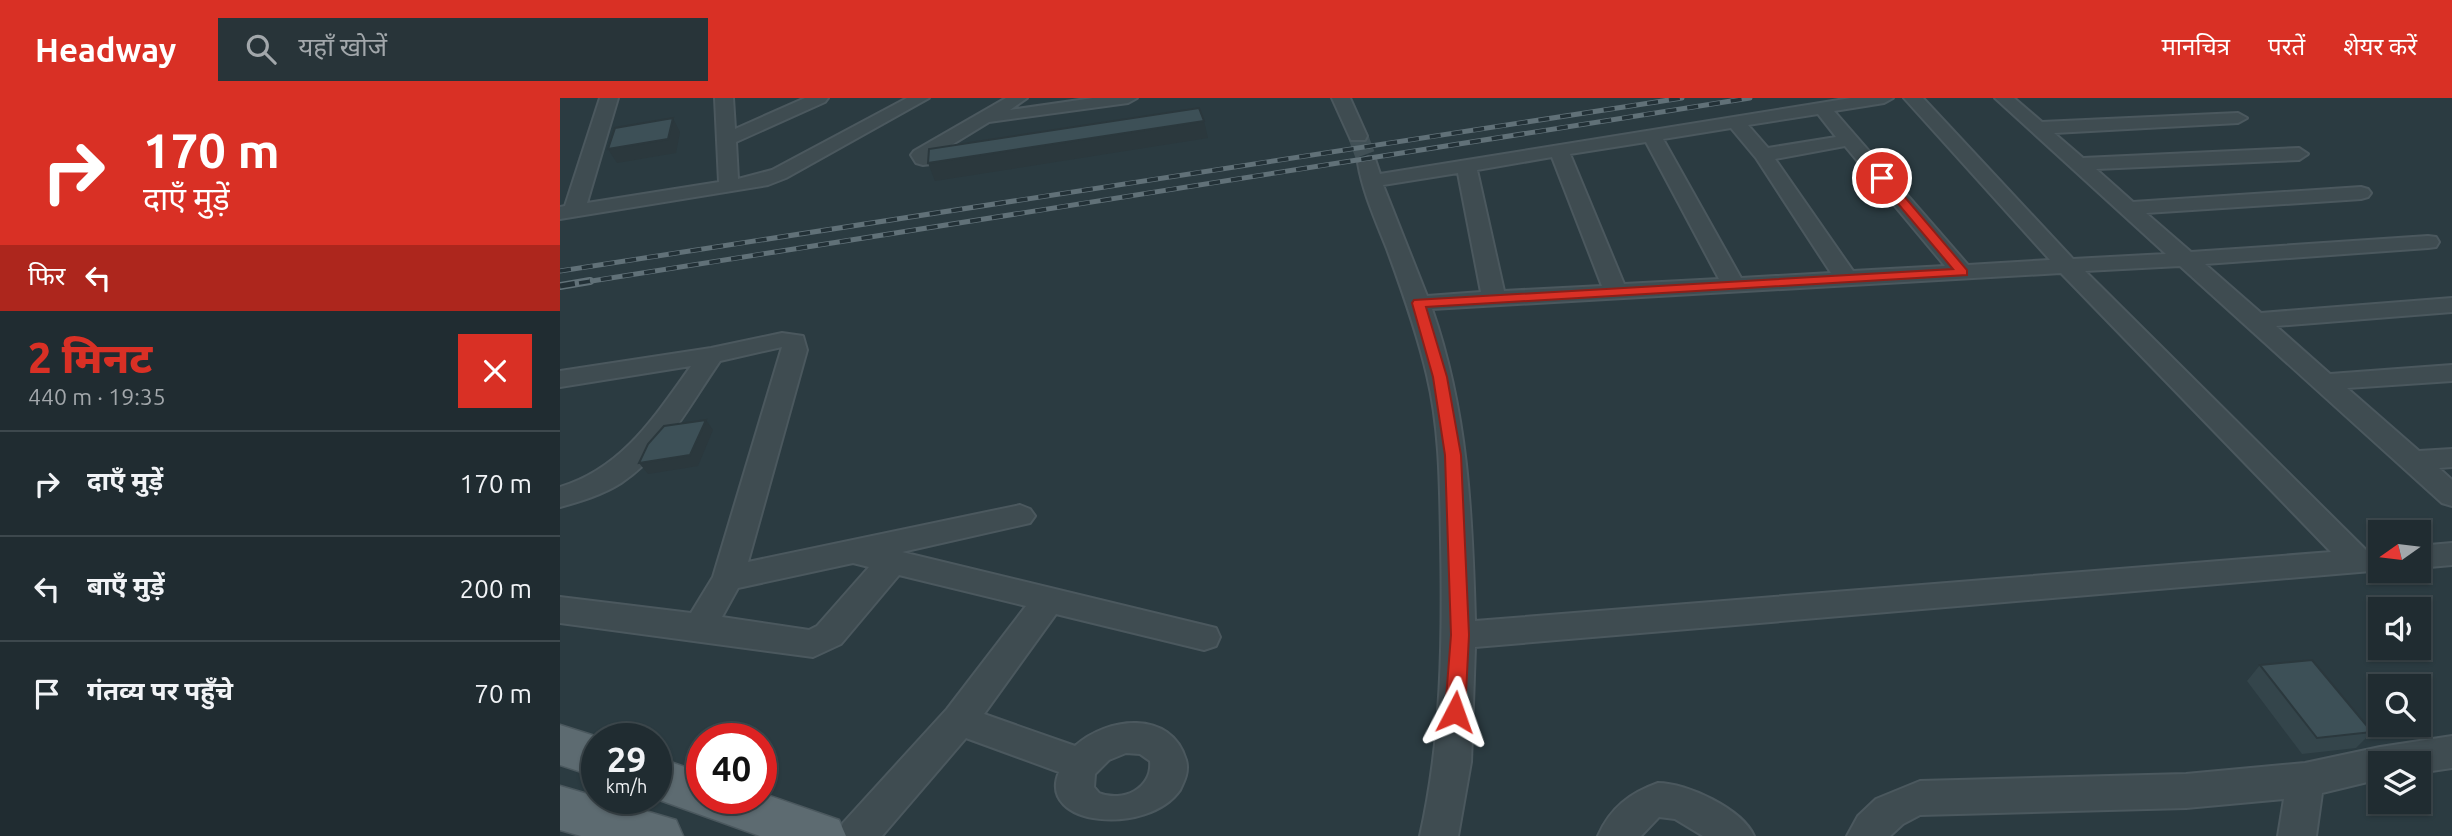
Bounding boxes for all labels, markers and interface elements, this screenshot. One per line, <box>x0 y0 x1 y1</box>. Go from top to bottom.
search box <box>218 18 708 81</box>
icon: search <box>242 30 280 68</box>
text: Headway <box>35 31 176 68</box>
text: यहाँ खोजें <box>298 32 387 61</box>
text: मानचित्र <box>2161 33 2230 60</box>
text: परतें <box>2268 33 2305 60</box>
text: शेयर करें <box>2343 33 2417 60</box>
text: 170 m <box>143 122 280 177</box>
icon: right <box>28 126 119 217</box>
pin <box>1852 148 1912 208</box>
icon: arrive <box>1863 159 1901 197</box>
text: दाएँ मुड़ें <box>143 180 230 216</box>
icon: left <box>79 259 117 297</box>
text: फिर <box>28 261 65 290</box>
text: 2 मिनट <box>28 334 152 381</box>
button: close <box>458 334 532 408</box>
text: 440 m · 19:35 <box>28 384 166 409</box>
icon: right <box>28 465 66 503</box>
text: दाएँ मुड़ें <box>87 466 163 495</box>
text: 170 m <box>460 469 532 498</box>
north arrow <box>2368 520 2431 583</box>
map controls <box>2368 520 2431 814</box>
icon: left <box>28 570 66 608</box>
text: बाएँ मुड़ें <box>87 571 164 600</box>
text: 200 m <box>460 574 532 603</box>
button: sound <box>2368 597 2431 660</box>
button: search <box>2368 674 2431 737</box>
icon: arrive <box>28 675 66 713</box>
position arrow <box>1418 675 1492 749</box>
text: गंतव्य पर पहुँचे <box>87 676 233 705</box>
text: 70 m <box>474 679 532 708</box>
speed limit sign: 40 <box>686 723 777 814</box>
text: 29 <box>607 739 646 779</box>
button: layers <box>2368 751 2431 814</box>
text: km/h <box>606 776 647 796</box>

